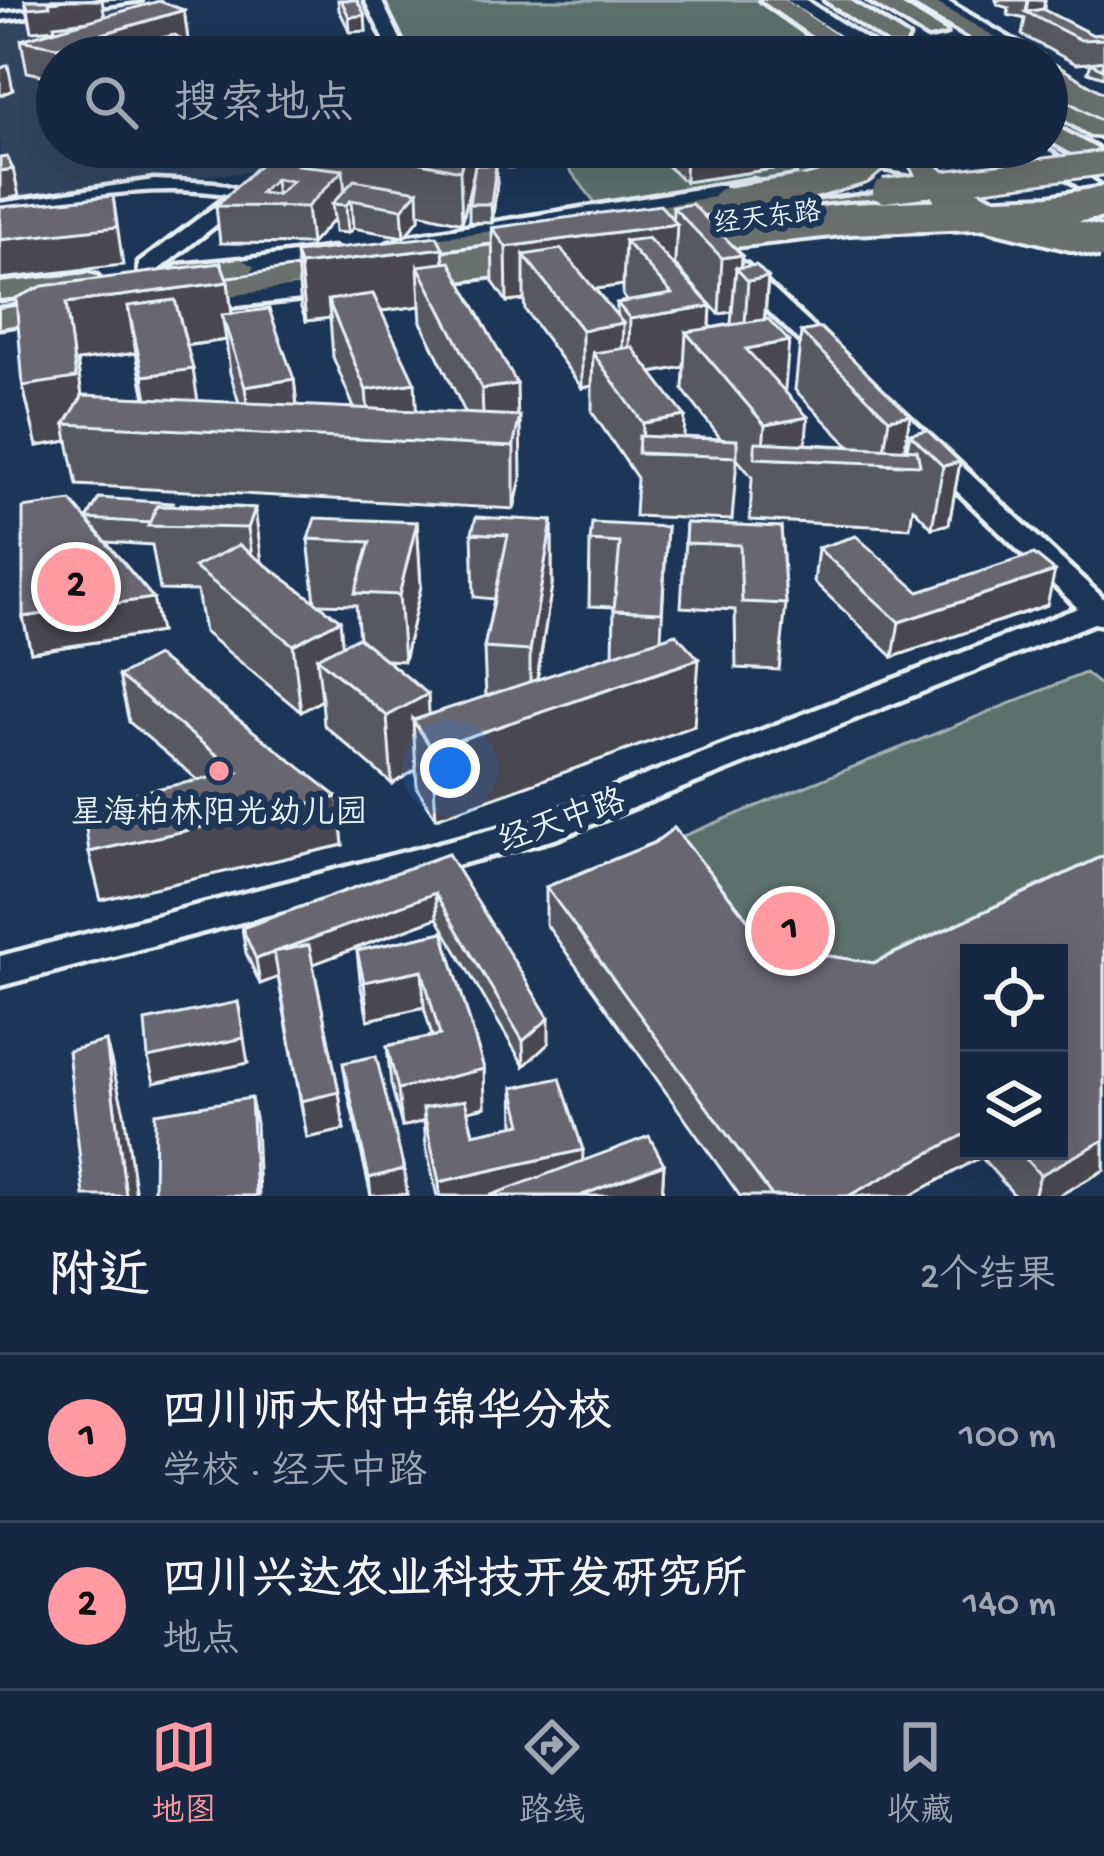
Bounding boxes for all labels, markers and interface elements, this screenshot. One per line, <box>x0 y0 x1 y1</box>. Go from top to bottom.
search box <box>36 36 1068 168</box>
icon: search <box>78 69 144 135</box>
text: 搜索地点 <box>174 81 354 134</box>
street label: 经天东路 <box>712 196 823 242</box>
pin: 2 <box>37 542 115 632</box>
your location <box>420 738 480 798</box>
marker: 星海柏林阳光幼儿园 <box>206 758 232 784</box>
street label: 经天中路 <box>493 781 632 863</box>
place label: 星海柏林阳光幼儿园 <box>71 795 368 835</box>
pin: 1 <box>751 886 829 976</box>
map controls <box>960 944 1068 1160</box>
button: locate <box>960 944 1068 1052</box>
button: layers <box>960 1052 1068 1160</box>
text: 附近 <box>48 1251 150 1311</box>
text: 2个结果 <box>920 1256 1056 1302</box>
text: 四川师大附中锦华分校 <box>162 1389 612 1442</box>
text: 1 <box>79 1415 95 1461</box>
text: 100 m <box>959 1415 1056 1461</box>
text: 学校 · 经天中路 <box>162 1452 427 1498</box>
text: 四川兴达农业科技开发研究所 <box>162 1557 747 1610</box>
text: 2 <box>77 1583 97 1629</box>
text: 140 m <box>963 1583 1056 1629</box>
text: 地点 <box>162 1620 240 1666</box>
tab: 地图 <box>151 1714 217 1833</box>
tab: 路线 <box>519 1714 585 1833</box>
tab: 收藏 <box>887 1714 953 1833</box>

